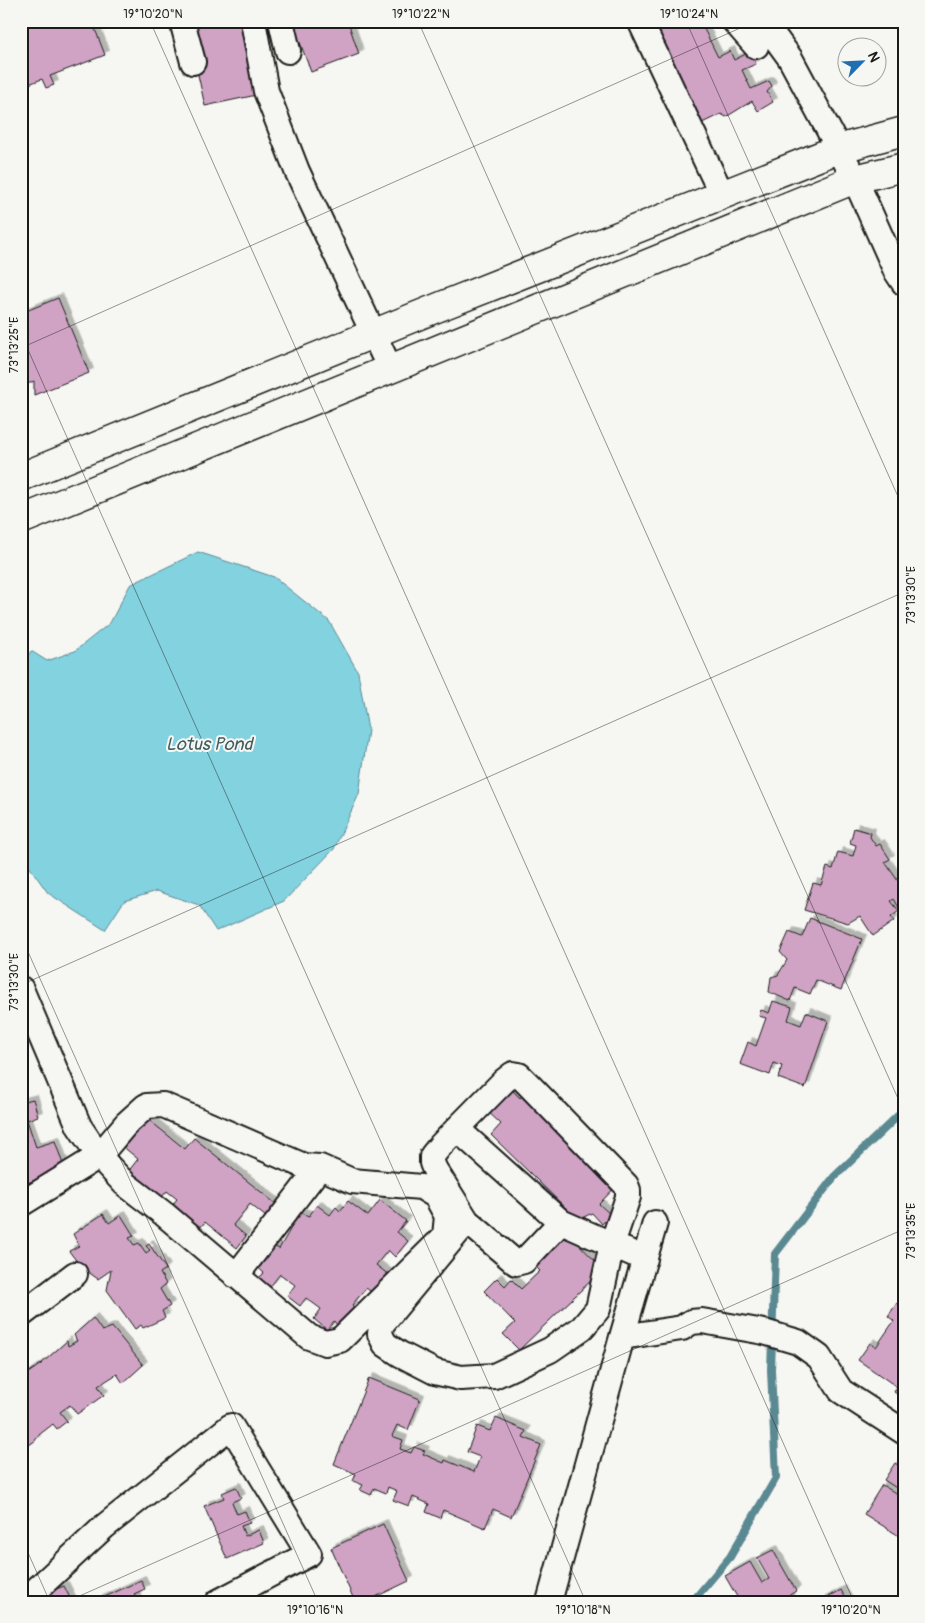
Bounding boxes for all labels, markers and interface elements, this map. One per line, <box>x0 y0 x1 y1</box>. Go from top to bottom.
text: 19°10'20"N <box>123 7 183 22</box>
text: 19°10'22"N <box>392 7 450 22</box>
text: 19°10'24"N <box>660 7 718 22</box>
north arrow <box>838 38 888 88</box>
text: N <box>864 49 883 65</box>
text: 73°13'25"E <box>7 317 22 373</box>
text: 73°13'30"E <box>904 566 919 624</box>
water label: Lotus Pond <box>166 733 254 756</box>
text: 73°13'30"E <box>7 953 22 1011</box>
text: 73°13'35"E <box>904 1203 919 1259</box>
text: 19°10'16"N <box>287 1603 343 1618</box>
text: 19°10'18"N <box>555 1603 611 1618</box>
text: 19°10'20"N <box>821 1603 881 1618</box>

